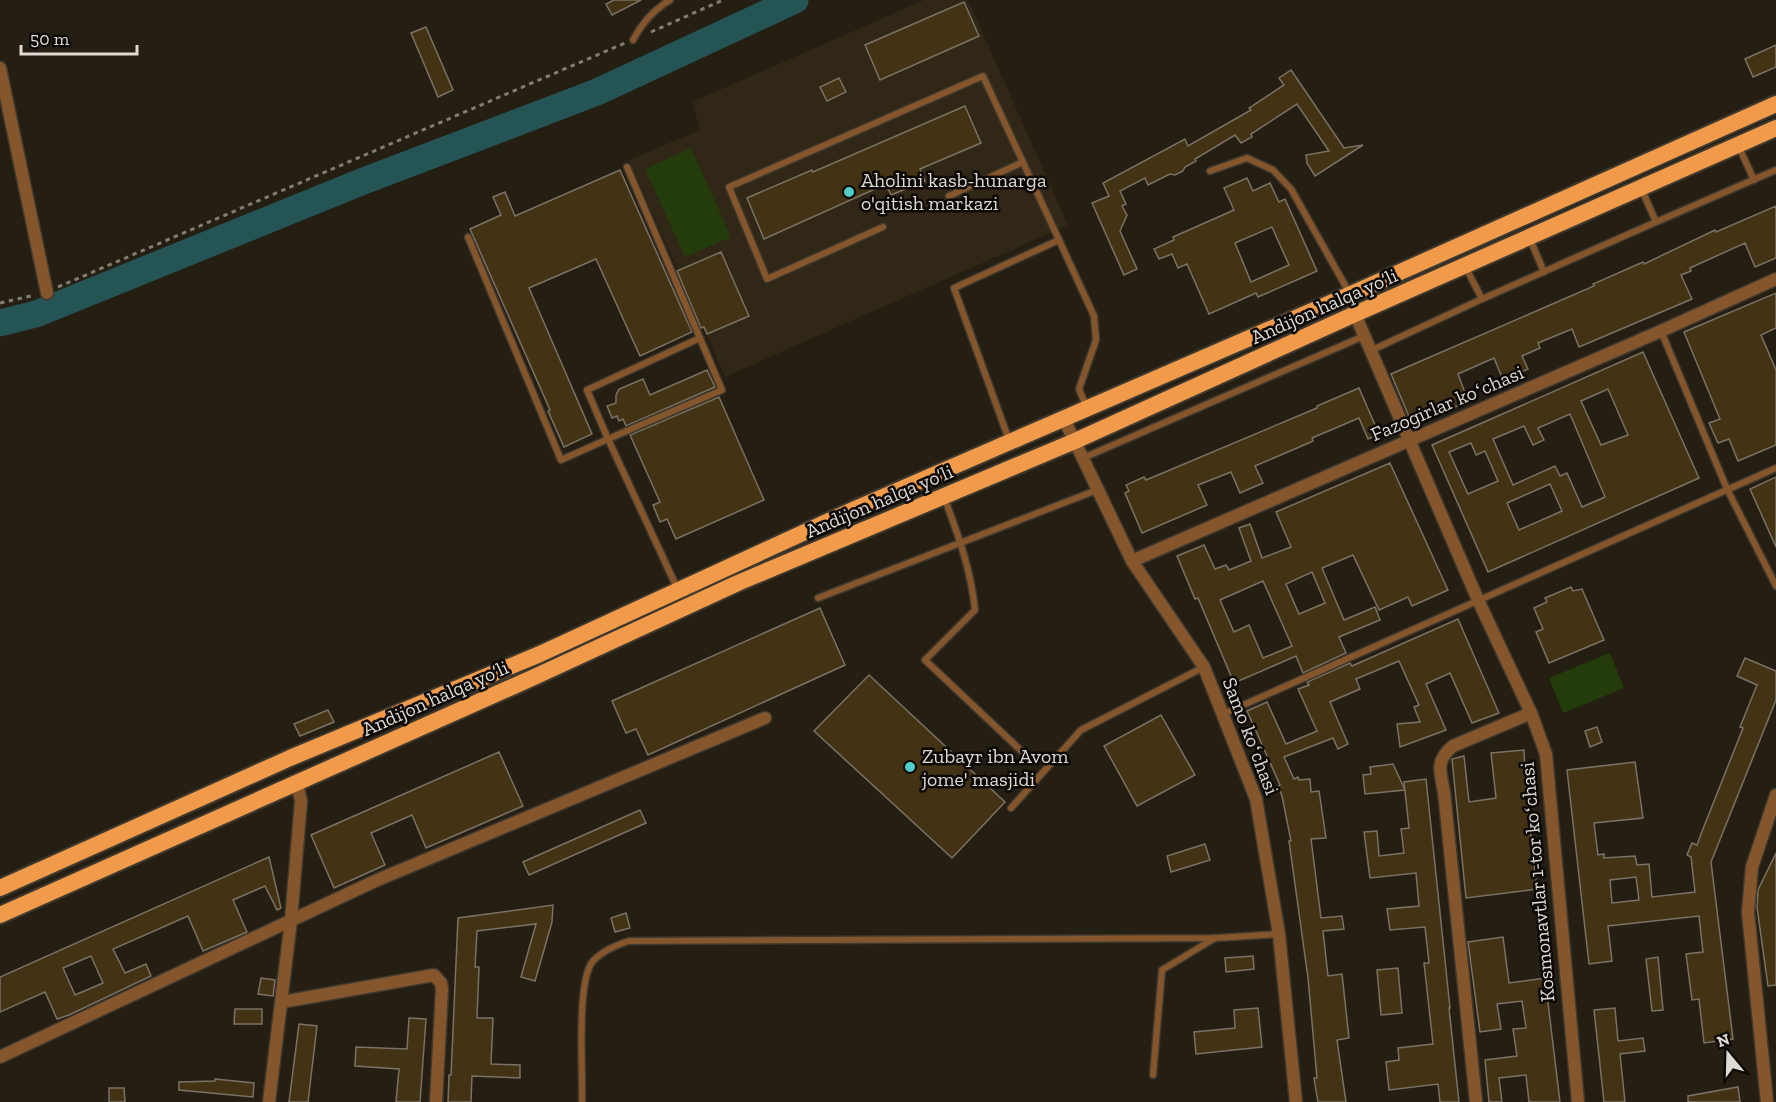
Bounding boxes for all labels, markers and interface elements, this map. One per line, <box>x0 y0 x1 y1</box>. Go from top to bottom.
scale bar <box>21 18 136 56</box>
text: 50 m <box>30 28 70 50</box>
place label: Aholini kasb-hunarga o'qitish markazi <box>861 168 1047 215</box>
marker: Aholini kasb-hunarga o'qitish markazi <box>842 185 856 199</box>
street label: Andijon halqa yo‘li <box>1247 263 1401 349</box>
street label: Fazogirlar koʻchasi <box>1367 360 1528 446</box>
street label: Andijon halqa yo‘li <box>802 459 957 543</box>
street label: Andijon halqa yo‘li <box>358 655 512 741</box>
street label: Samo koʻchasi <box>1218 674 1285 798</box>
place label: Zubayr ibn Avom jome' masjidi <box>921 744 1069 791</box>
marker: Zubayr ibn Avom jome' masjidi <box>903 760 917 774</box>
street label: Kosmonavtlar 1-tor koʻchasi <box>1515 761 1559 1003</box>
north arrow <box>1698 1024 1758 1084</box>
text: N <box>1714 1029 1732 1051</box>

